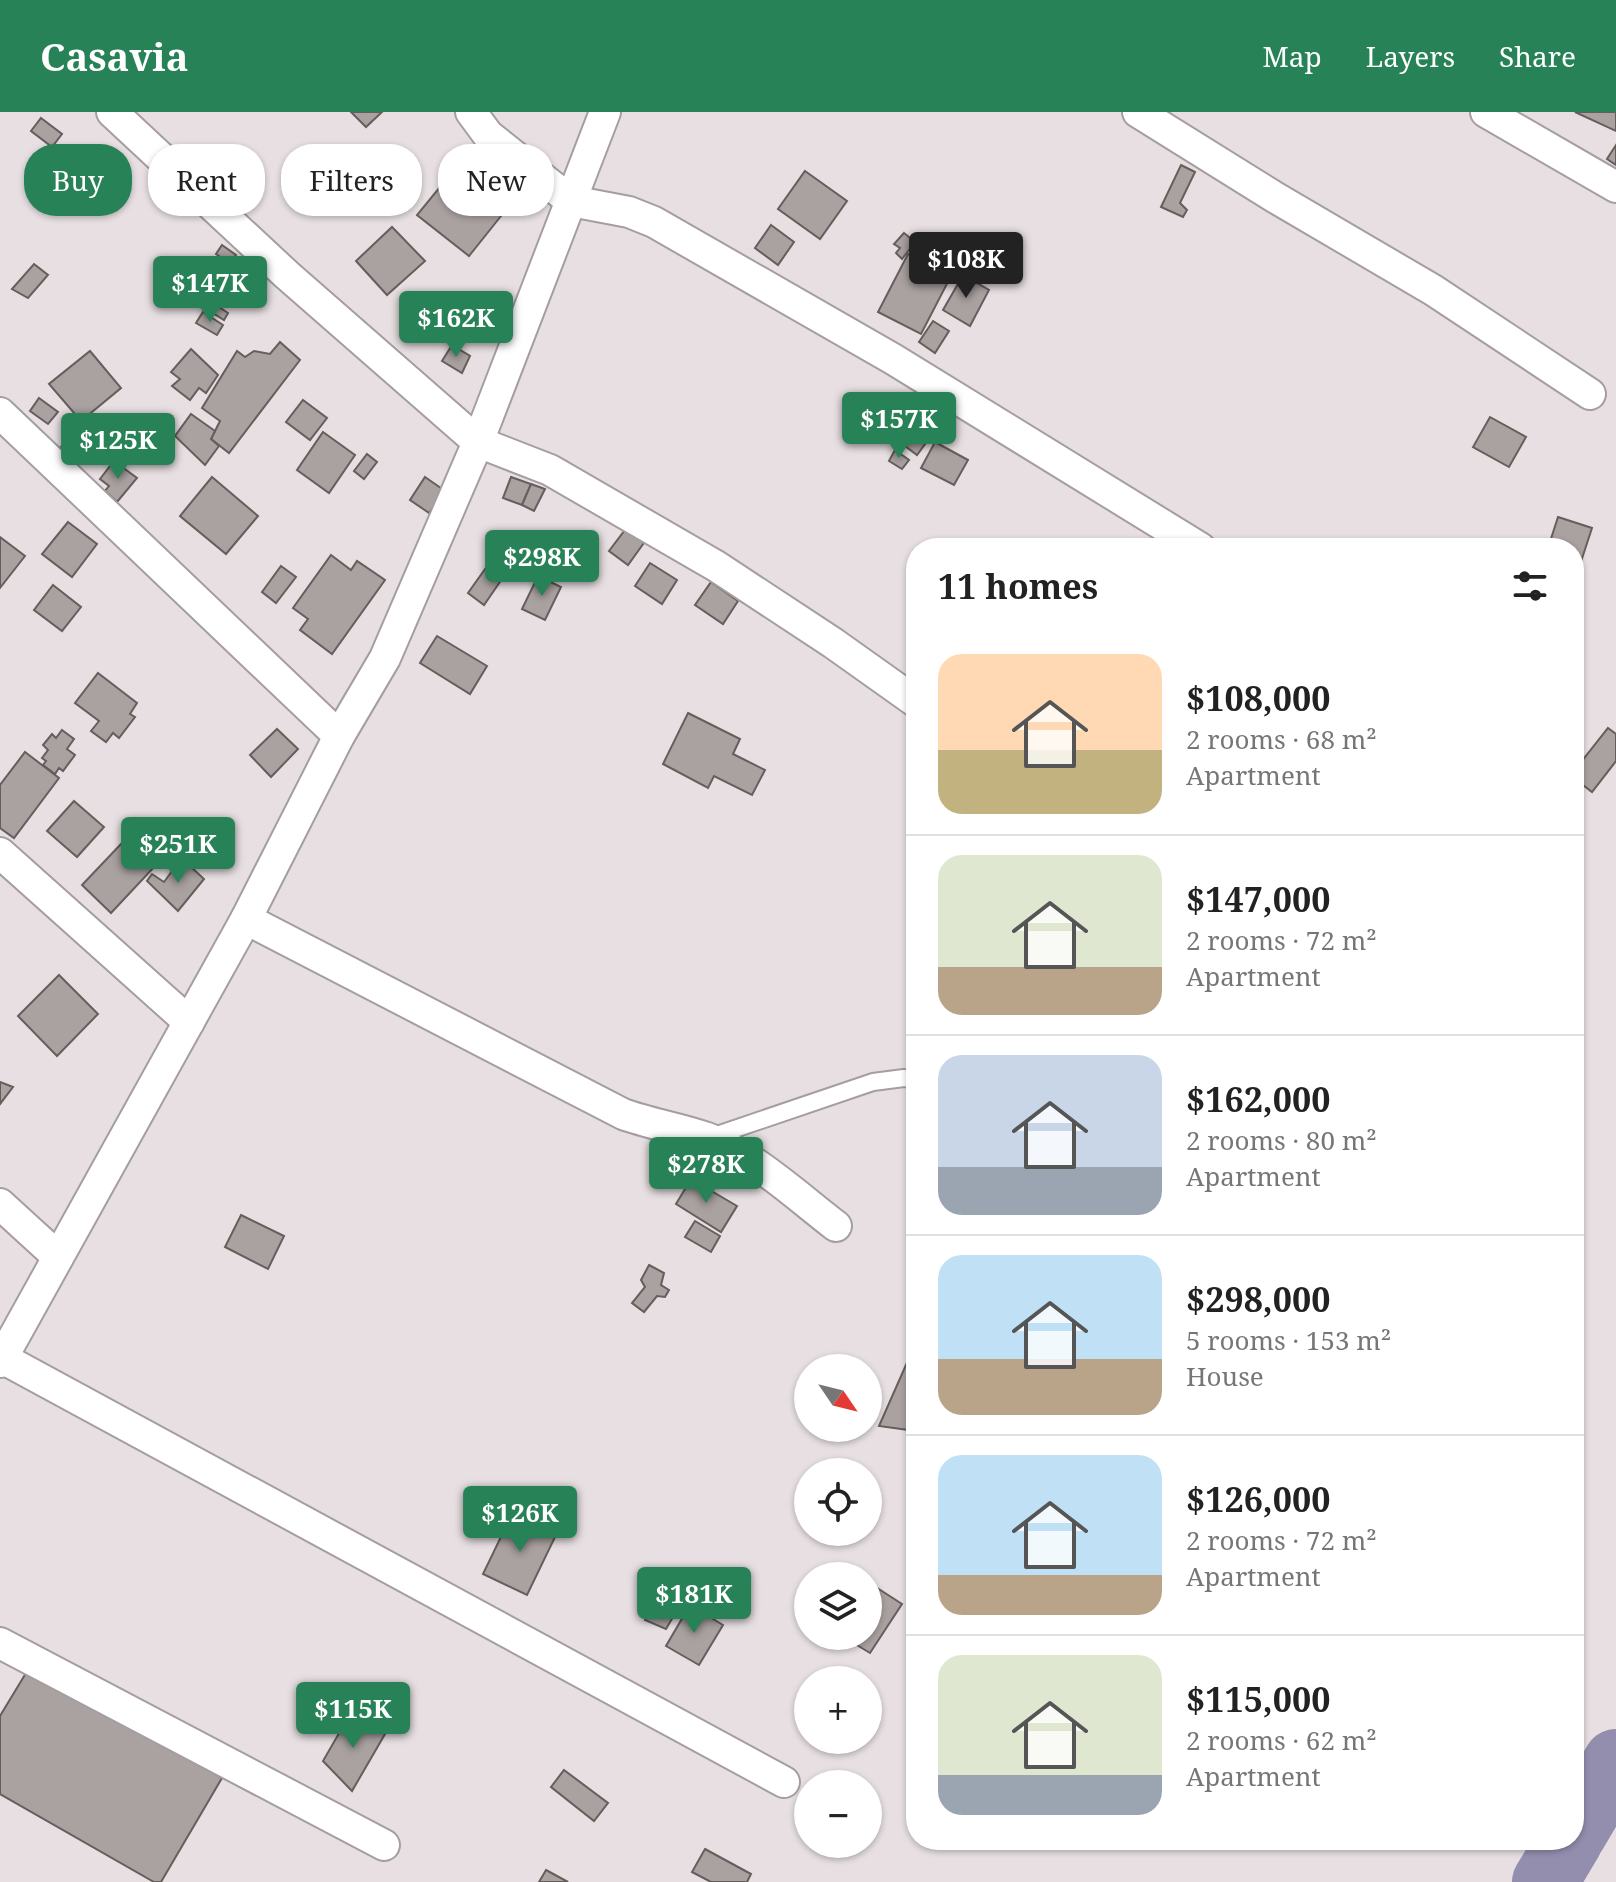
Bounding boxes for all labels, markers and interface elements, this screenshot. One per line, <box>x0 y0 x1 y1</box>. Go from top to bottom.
text: Casavia <box>40 30 189 82</box>
text: Map <box>1263 37 1322 75</box>
text: Layers <box>1366 37 1455 75</box>
text: Share <box>1499 37 1576 75</box>
chip: Buy <box>24 144 132 216</box>
chip: Rent <box>148 144 265 216</box>
chip: Filters <box>281 144 422 216</box>
chip: New <box>438 144 554 216</box>
pin: $108K <box>910 232 1022 300</box>
text: $108K <box>927 240 1005 276</box>
pin: $147K <box>154 256 266 324</box>
text: $147K <box>171 264 249 300</box>
pin: $162K <box>400 291 512 359</box>
text: $162K <box>417 299 495 335</box>
pin: $157K <box>843 392 955 460</box>
text: $157K <box>860 400 938 436</box>
pin: $125K <box>62 413 174 481</box>
text: $125K <box>79 421 157 457</box>
pin: $298K <box>486 530 598 598</box>
text: $298K <box>503 538 581 574</box>
text: 11 homes <box>938 563 1098 609</box>
icon: filters <box>1508 564 1552 608</box>
text: $108,000 <box>1186 675 1330 721</box>
icon: home <box>1002 686 1098 782</box>
text: 2 rooms · 68 m² <box>1186 721 1377 757</box>
text: Apartment <box>1186 757 1321 793</box>
pin: $251K <box>122 817 234 885</box>
text: $251K <box>139 825 217 861</box>
text: $147,000 <box>1186 876 1330 922</box>
icon: home <box>1002 887 1098 983</box>
text: 2 rooms · 72 m² <box>1186 922 1377 958</box>
text: Apartment <box>1186 958 1321 994</box>
text: $162,000 <box>1186 1076 1330 1122</box>
icon: home <box>1002 1087 1098 1183</box>
text: 2 rooms · 80 m² <box>1186 1122 1377 1158</box>
pin: $278K <box>650 1137 762 1205</box>
text: $278K <box>667 1145 745 1181</box>
text: Apartment <box>1186 1158 1321 1194</box>
text: $298,000 <box>1186 1276 1330 1322</box>
icon: home <box>1002 1287 1098 1383</box>
text: 5 rooms · 153 m² <box>1186 1322 1391 1358</box>
north arrow <box>794 1354 882 1442</box>
map controls <box>794 1354 882 1858</box>
text: House <box>1186 1358 1264 1394</box>
button: locate <box>794 1458 882 1546</box>
text: $126,000 <box>1186 1476 1330 1522</box>
pin: $126K <box>464 1486 576 1554</box>
icon: home <box>1002 1487 1098 1583</box>
text: $126K <box>481 1494 559 1530</box>
text: 2 rooms · 72 m² <box>1186 1522 1377 1558</box>
text: Apartment <box>1186 1558 1321 1594</box>
button: layers <box>794 1562 882 1650</box>
pin: $181K <box>638 1567 750 1635</box>
text: $181K <box>655 1575 733 1611</box>
button: + <box>794 1666 882 1754</box>
text: $115,000 <box>1186 1676 1330 1722</box>
pin: $115K <box>297 1682 409 1750</box>
icon: home <box>1002 1687 1098 1783</box>
text: $115K <box>314 1690 392 1726</box>
text: 2 rooms · 62 m² <box>1186 1722 1377 1758</box>
text: Apartment <box>1186 1758 1321 1794</box>
button: − <box>794 1770 882 1858</box>

